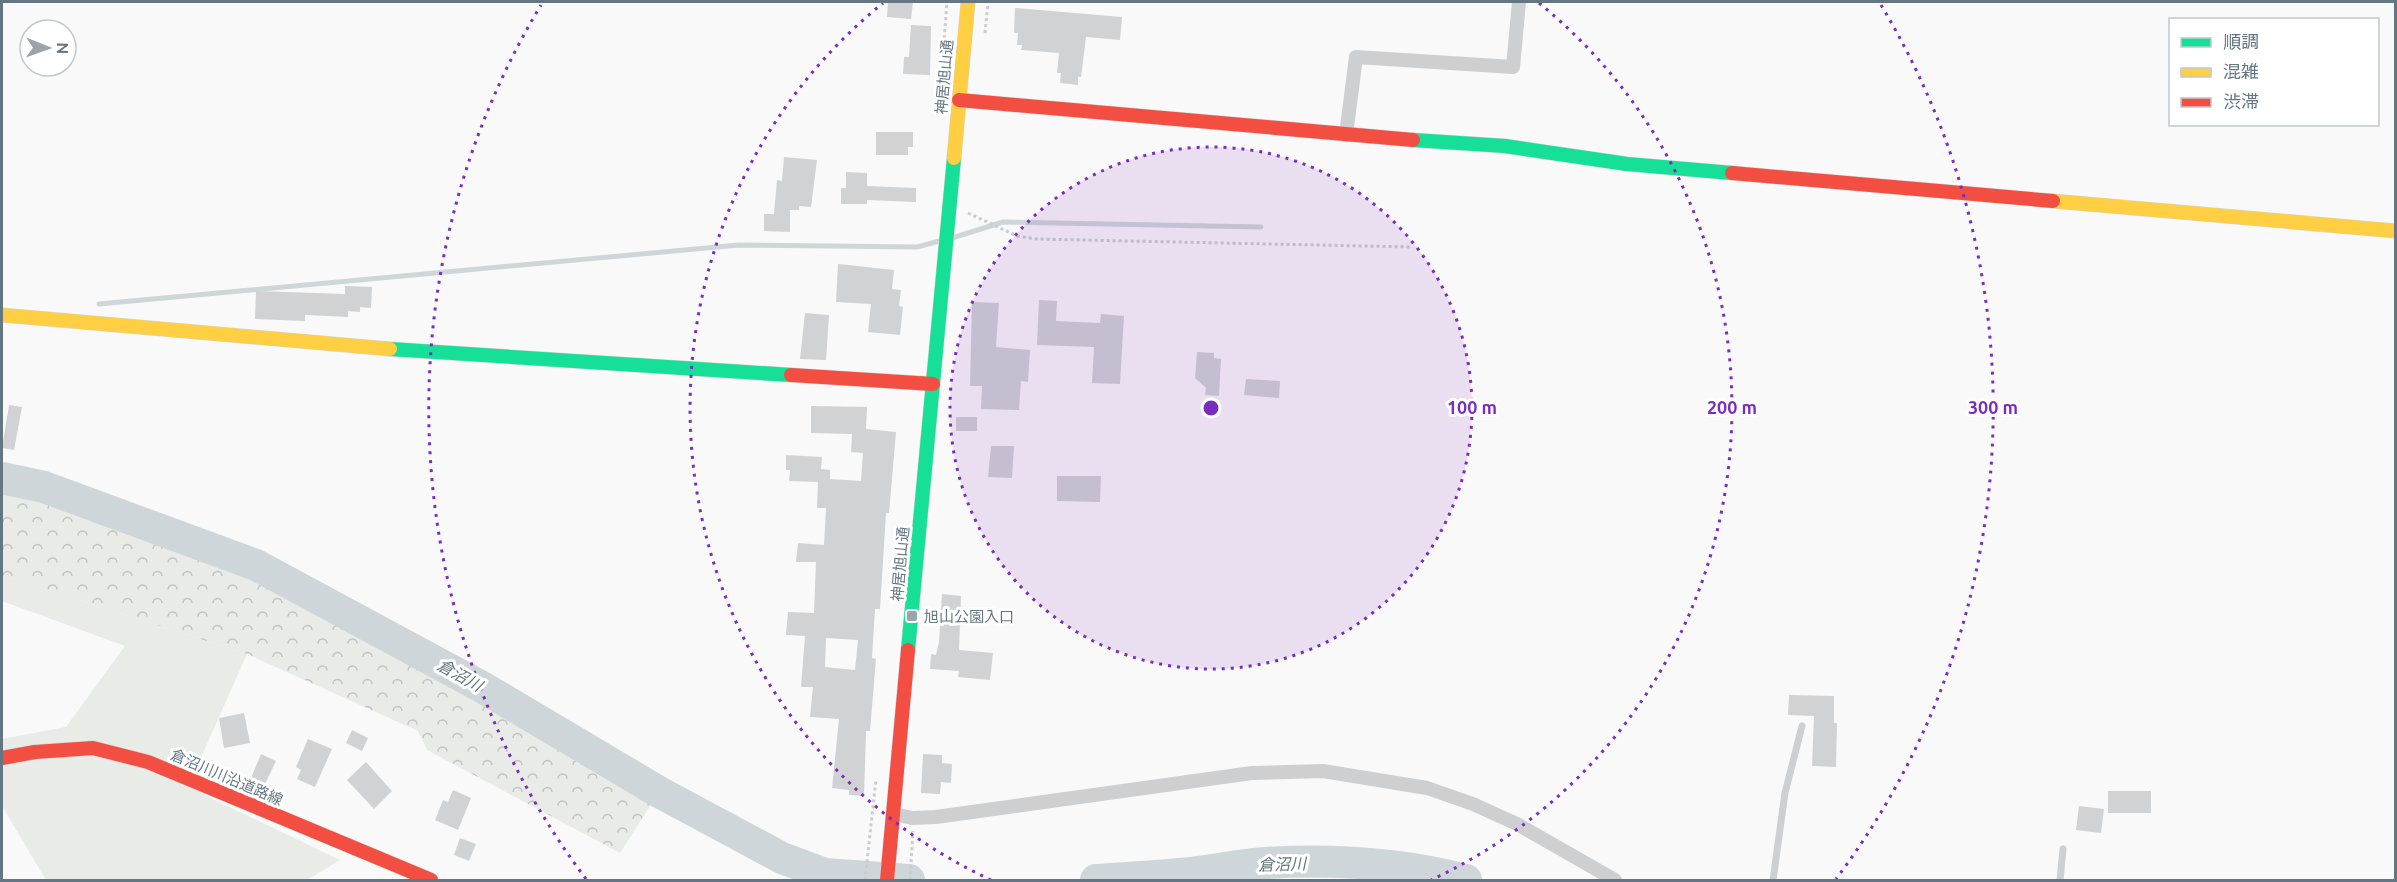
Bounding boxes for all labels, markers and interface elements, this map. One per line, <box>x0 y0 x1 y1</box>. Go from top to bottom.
north arrow <box>18 18 78 78</box>
legend <box>2169 18 2379 126</box>
text: 順調 <box>2223 31 2259 51</box>
street label: 神居旭山通 <box>932 39 956 115</box>
text: N <box>54 42 72 54</box>
text: 混雑 <box>2223 61 2259 81</box>
text: 渋滞 <box>2223 91 2259 111</box>
text: 100 m <box>1447 397 1497 417</box>
text: 200 m <box>1707 397 1757 417</box>
text: 300 m <box>1968 397 2018 417</box>
centre of rings <box>1201 398 1221 418</box>
street label: 神居旭山通 <box>888 526 912 602</box>
place label: 旭山公園入口 <box>924 608 1014 625</box>
marker: 旭山公園入口 <box>905 609 919 623</box>
water label: 倉沼川 <box>435 655 487 695</box>
street label: 倉沼川川沿道路線 <box>168 746 286 808</box>
water label: 倉沼川 <box>1258 854 1308 874</box>

